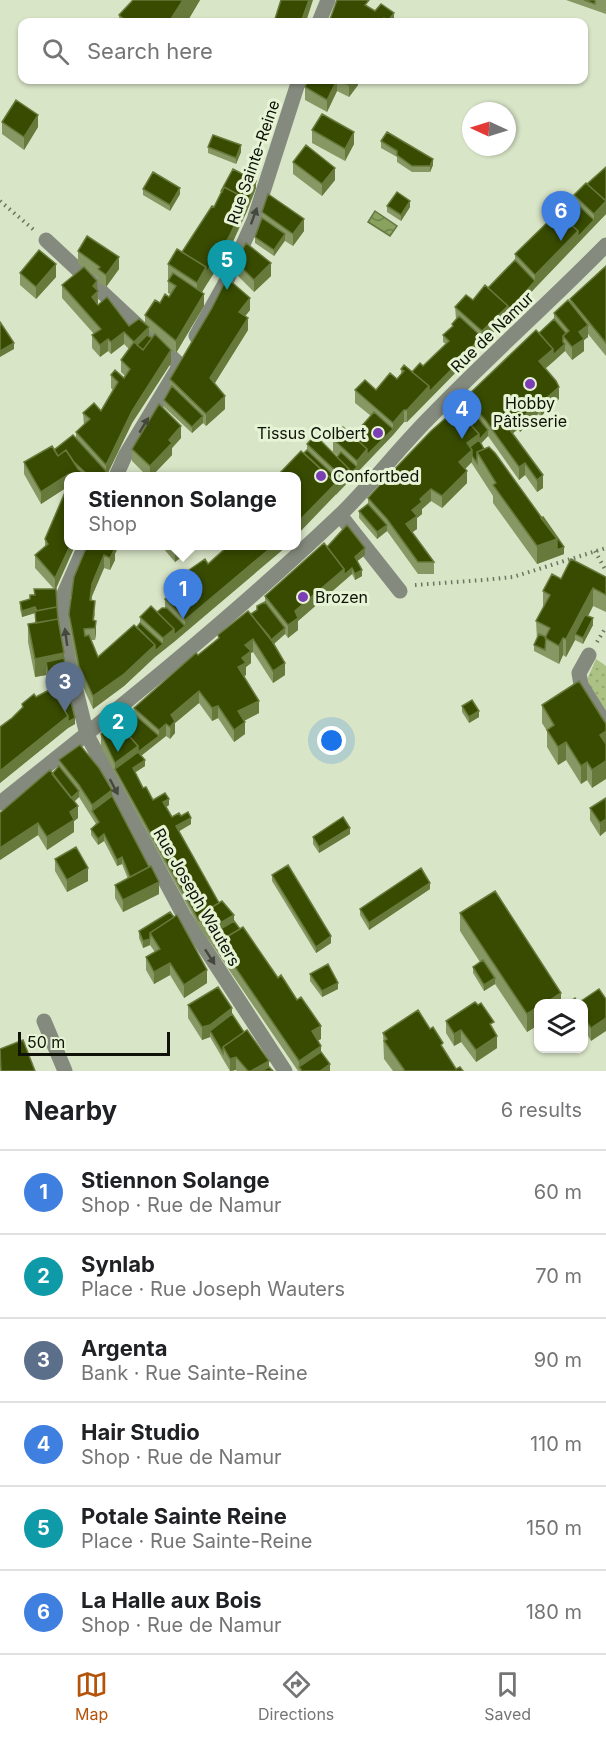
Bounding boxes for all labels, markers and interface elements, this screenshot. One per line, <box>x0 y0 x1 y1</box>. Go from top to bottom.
search box <box>18 18 588 84</box>
icon: search <box>39 35 72 68</box>
text: Search here <box>87 38 213 64</box>
street label: Rue Sainte-Reine <box>222 97 284 227</box>
north arrow <box>462 102 516 156</box>
pin: 6 <box>542 192 580 241</box>
one-way arrow <box>250 207 260 225</box>
pin: 5 <box>208 240 246 290</box>
street label: Rue de Namur <box>446 287 538 377</box>
marker: Hobby Pâtisserie <box>523 377 537 391</box>
pin: 4 <box>442 390 482 439</box>
place label: Hobby Pâtisserie <box>493 393 567 431</box>
one-way arrow <box>138 417 149 433</box>
place label: Tissus Colbert <box>257 423 366 443</box>
marker: Tissus Colbert <box>371 426 385 440</box>
place label: Confortbed <box>333 466 419 486</box>
marker: Confortbed <box>314 469 328 483</box>
popup <box>64 472 301 550</box>
text: Stiennon Solange <box>88 486 277 512</box>
text: Shop <box>88 512 137 536</box>
pin: 1 <box>164 570 202 619</box>
place label: Brozen <box>315 587 368 607</box>
marker: Brozen <box>296 590 310 604</box>
one-way arrow <box>61 627 70 646</box>
pin: 3 <box>46 662 84 712</box>
pin: 2 <box>98 702 138 752</box>
your location <box>317 726 346 755</box>
one-way arrow <box>109 779 119 796</box>
street label: Rue Joseph Wauters <box>149 824 245 970</box>
one-way arrow <box>204 949 215 965</box>
map controls <box>534 999 588 1053</box>
button: layers <box>534 999 588 1053</box>
scale bar <box>18 1029 170 1056</box>
text: 50 m <box>27 1032 65 1052</box>
text: Nearby <box>24 1095 117 1126</box>
text: 6 results <box>501 1098 582 1122</box>
text: Stiennon Solange <box>81 1167 270 1193</box>
text: 1 <box>39 1180 48 1204</box>
text: 60 m <box>534 1180 582 1204</box>
text: Shop · Rue de Namur <box>81 1193 282 1217</box>
text: Synlab <box>81 1251 155 1277</box>
text: 2 <box>37 1264 50 1288</box>
text: 70 m <box>535 1264 582 1288</box>
text: Place · Rue Joseph Wauters <box>81 1277 345 1301</box>
text: Argenta <box>81 1335 168 1361</box>
text: 3 <box>37 1348 50 1372</box>
text: 90 m <box>534 1348 582 1372</box>
text: Bank · Rue Sainte-Reine <box>81 1361 308 1385</box>
text: Hair Studio <box>81 1419 200 1445</box>
text: 4 <box>37 1432 50 1456</box>
text: 110 m <box>530 1432 582 1456</box>
text: Shop · Rue de Namur <box>81 1445 282 1469</box>
text: Potale Sainte Reine <box>81 1503 287 1529</box>
text: 5 <box>37 1516 50 1540</box>
text: 150 m <box>526 1516 582 1540</box>
text: Place · Rue Sainte-Reine <box>81 1529 312 1553</box>
text: La Halle aux Bois <box>81 1587 262 1613</box>
text: 6 <box>37 1600 50 1624</box>
text: 180 m <box>526 1600 582 1624</box>
text: Shop · Rue de Namur <box>81 1613 282 1637</box>
tab: Map <box>75 1668 108 1724</box>
tab: Directions <box>258 1668 334 1724</box>
tab: Saved <box>484 1668 531 1724</box>

